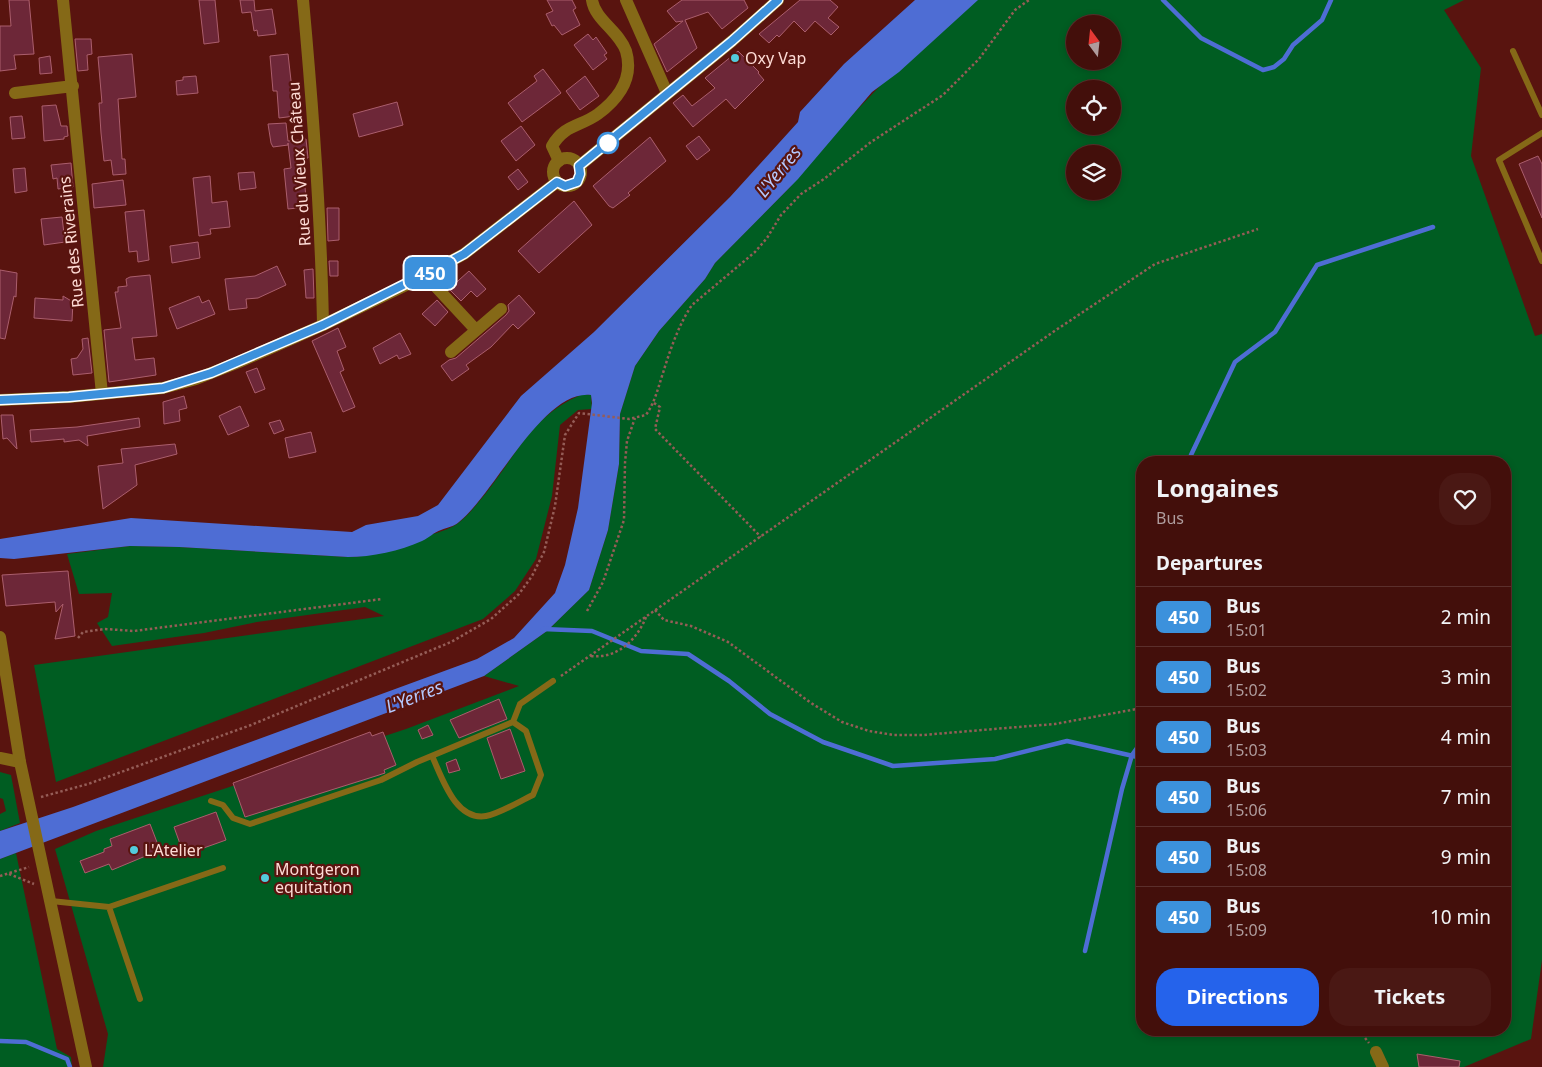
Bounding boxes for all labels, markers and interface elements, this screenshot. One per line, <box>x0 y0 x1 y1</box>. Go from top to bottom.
north arrow <box>1066 15 1121 70</box>
map controls <box>1066 15 1121 200</box>
place label: Oxy Vap <box>745 47 806 69</box>
marker: Oxy Vap <box>729 52 741 64</box>
button: locate <box>1066 80 1121 135</box>
street label: Rue du Vieux Château <box>282 81 316 247</box>
unlabelled marker <box>597 132 619 154</box>
water label: L'Yerres <box>750 140 806 202</box>
button: layers <box>1066 145 1121 200</box>
street label: Rue des Riverains <box>53 175 89 309</box>
line badge: 450 <box>401 257 459 289</box>
text: 450 <box>415 261 445 285</box>
text: Longaines <box>1156 471 1279 504</box>
button: heart <box>1439 473 1491 525</box>
text: Bus <box>1156 507 1184 529</box>
text: Departures <box>1156 550 1263 576</box>
text: Bus <box>1226 593 1261 619</box>
text: 2 min <box>1441 604 1491 630</box>
text: 450 <box>1168 605 1199 629</box>
text: 15:01 <box>1226 619 1267 641</box>
text: Bus <box>1226 653 1261 679</box>
text: 3 min <box>1441 664 1491 690</box>
text: 450 <box>1168 665 1199 689</box>
water label: L'Yerres <box>382 674 446 718</box>
text: 15:02 <box>1226 679 1267 701</box>
text: Bus <box>1226 713 1261 739</box>
text: 4 min <box>1441 724 1491 750</box>
text: 450 <box>1168 725 1199 749</box>
text: 15:03 <box>1226 739 1267 761</box>
text: Bus <box>1226 773 1261 799</box>
text: 7 min <box>1441 784 1491 810</box>
text: 450 <box>1168 785 1199 809</box>
text: 15:06 <box>1226 799 1267 821</box>
text: Bus <box>1226 833 1261 859</box>
place label: L'Atelier <box>144 839 203 861</box>
marker: L'Atelier <box>128 844 140 856</box>
text: 9 min <box>1441 844 1491 870</box>
text: 450 <box>1168 845 1199 869</box>
place label: Montgeron equitation <box>275 858 360 898</box>
text: 15:08 <box>1226 859 1267 881</box>
marker: Montgeron equitation <box>259 872 271 884</box>
text: Bus <box>1226 893 1261 919</box>
text: 10 min <box>1430 904 1491 930</box>
text: 450 <box>1168 905 1199 929</box>
text: 15:09 <box>1226 919 1267 941</box>
button: Directions <box>1156 968 1319 1026</box>
button: Tickets <box>1329 968 1491 1026</box>

